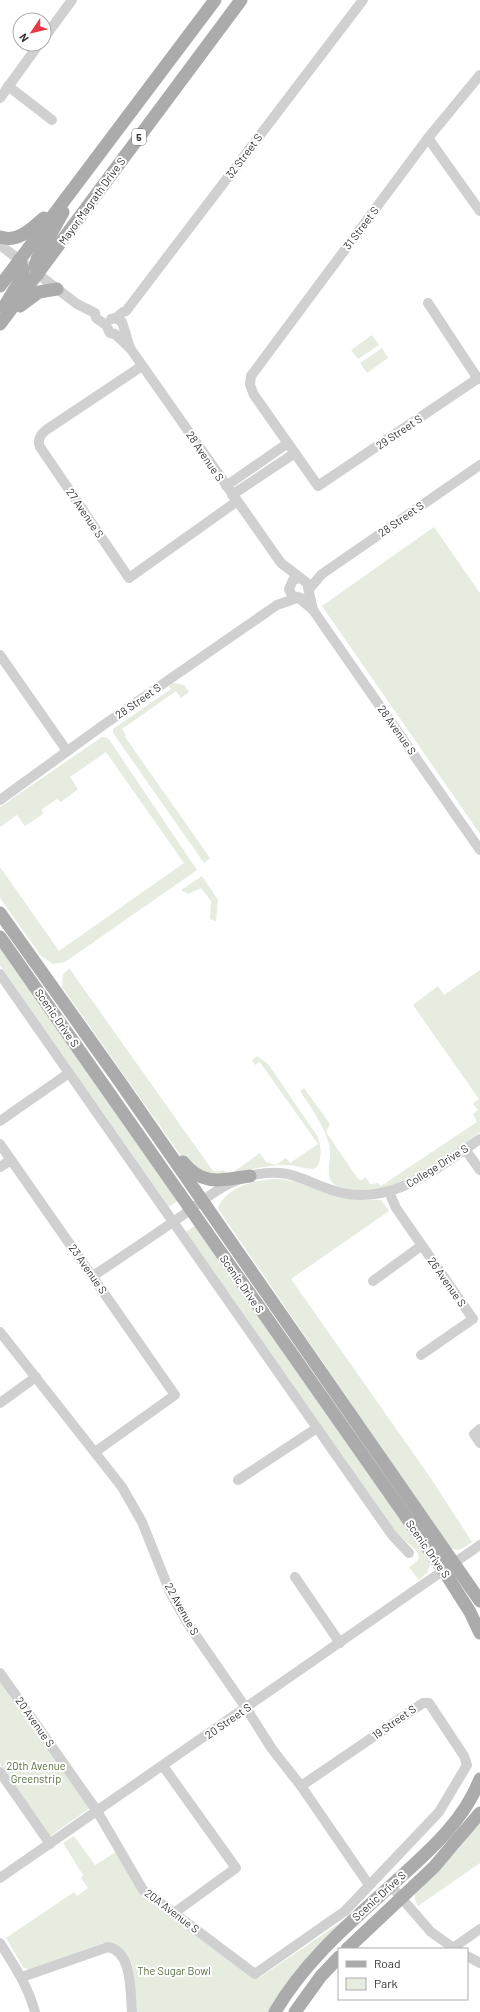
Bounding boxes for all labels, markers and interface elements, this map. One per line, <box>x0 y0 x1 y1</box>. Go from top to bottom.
north arrow <box>12 12 52 52</box>
text: N <box>16 31 31 45</box>
road number: 5 <box>132 129 146 145</box>
street label: 32 Street S <box>223 131 265 181</box>
street label: Mayor Magrath Drive S <box>56 155 128 247</box>
street label: 31 Street S <box>340 204 381 252</box>
street label: 29 Street S <box>373 412 424 452</box>
street label: 28 Avenue S <box>184 428 227 483</box>
street label: 27 Avenue S <box>64 486 107 540</box>
street label: 28 Street S <box>375 498 426 539</box>
street label: 28 Street S <box>112 680 163 721</box>
street label: 28 Avenue S <box>376 702 419 757</box>
street label: Scenic Drive S <box>33 986 82 1049</box>
street label: College Drive S <box>403 1141 470 1190</box>
street label: 23 Avenue S <box>67 1242 110 1296</box>
street label: Scenic Drive S <box>218 1252 267 1315</box>
street label: 26 Avenue S <box>426 1254 469 1309</box>
street label: Scenic Drive S <box>404 1517 453 1580</box>
street label: 22 Avenue S <box>163 1580 202 1637</box>
street label: 20 Avenue S <box>13 1694 57 1749</box>
street label: 20 Street S <box>202 1700 253 1741</box>
street label: 19 Street S <box>369 1702 418 1741</box>
park label: 20th Avenue Greenstrip <box>6 1759 66 1785</box>
street label: Scenic Drive S <box>349 1868 408 1923</box>
street label: 20A Avenue S <box>143 1886 202 1935</box>
legend <box>338 1948 468 2000</box>
text: Road <box>374 1956 401 1970</box>
park label: The Sugar Bowl <box>137 1964 211 1977</box>
text: Park <box>374 1976 398 1990</box>

